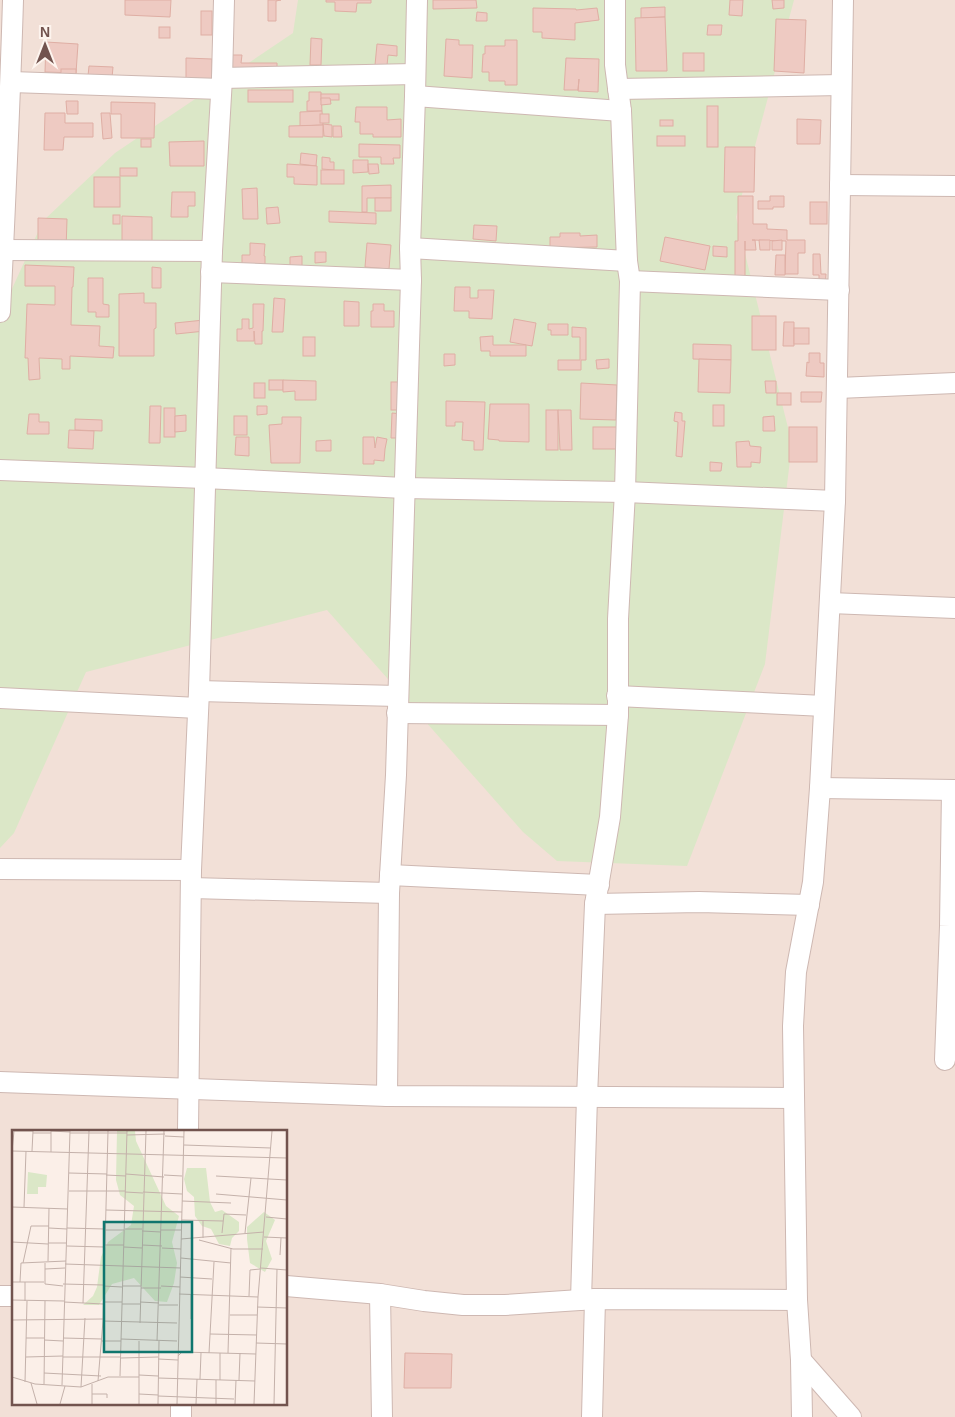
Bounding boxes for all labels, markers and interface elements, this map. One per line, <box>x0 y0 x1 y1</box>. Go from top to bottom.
north arrow <box>20 20 70 70</box>
text: N <box>40 24 50 40</box>
inset map <box>12 1130 288 1404</box>

